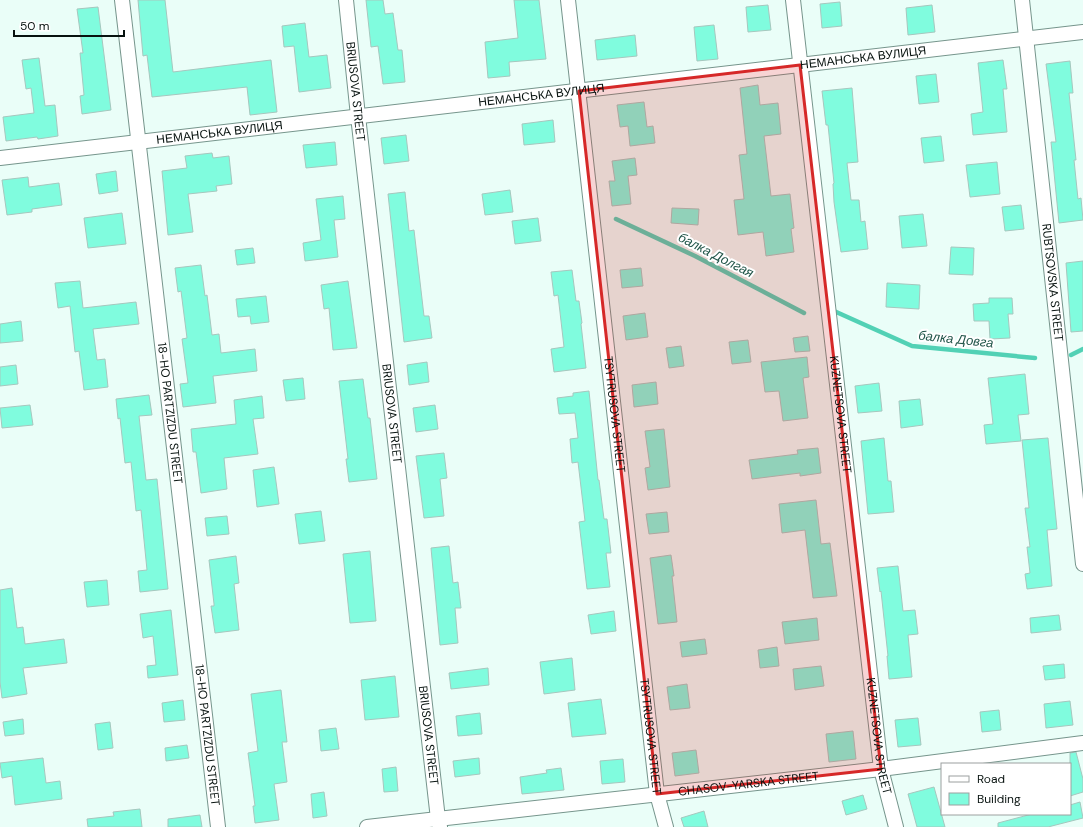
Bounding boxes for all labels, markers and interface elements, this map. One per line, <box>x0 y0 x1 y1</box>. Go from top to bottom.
scale bar <box>14 12 124 38</box>
text: 50 m <box>20 18 49 34</box>
street label: BRIUSOVA STREET <box>342 41 369 142</box>
street label: НЕМАНСЬКА ВУЛИЦЯ <box>799 42 927 73</box>
street label: НЕМАНСЬКА ВУЛИЦЯ <box>477 80 605 110</box>
street label: НЕМАНСЬКА ВУЛИЦЯ <box>155 117 284 148</box>
street label: RUBTSOVSKA STREET <box>1038 223 1067 342</box>
water label: балка Долгая <box>675 229 757 281</box>
water label: балка Довга <box>918 327 994 351</box>
street label: 18-HO PARTZIZDU STREET <box>154 342 186 485</box>
street label: TSYTRUSOVA STREET <box>600 355 629 474</box>
street label: KUZNETSOVA STREET <box>826 355 855 474</box>
street label: BRIUSOVA STREET <box>378 363 405 464</box>
street label: 18-HO PARTZIZDU STREET <box>191 664 223 807</box>
street label: TSYTRUSOVA STREET <box>636 677 665 796</box>
street label: KUZNETSOVA STREET <box>863 677 895 796</box>
street label: BRIUSOVA STREET <box>415 685 442 786</box>
legend <box>941 763 1071 815</box>
street label: CHASOV-YARSKA STREET <box>677 768 820 800</box>
text: Road <box>977 771 1005 787</box>
text: Building <box>977 791 1021 807</box>

